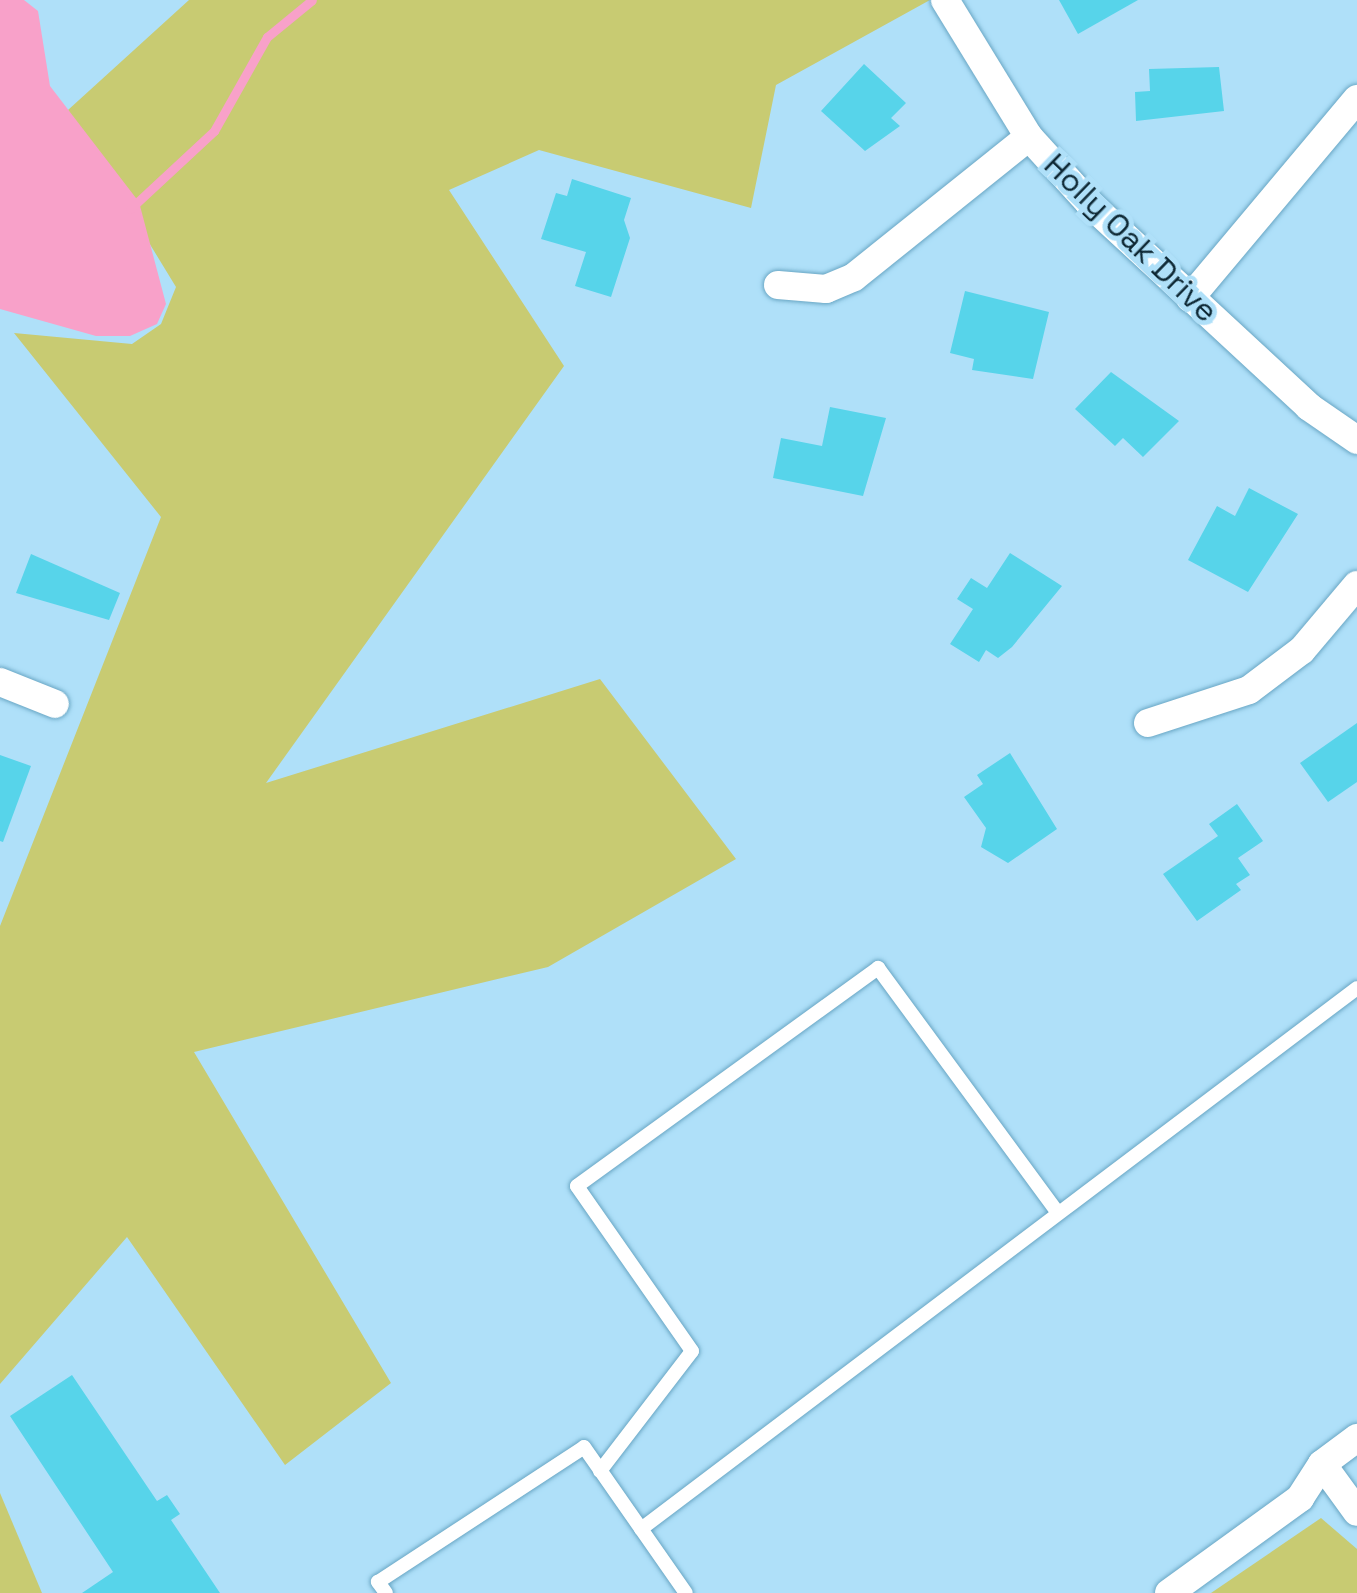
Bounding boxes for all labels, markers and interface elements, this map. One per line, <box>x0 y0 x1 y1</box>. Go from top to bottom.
street label: Holly Oak Drive <box>1036 146 1226 330</box>

